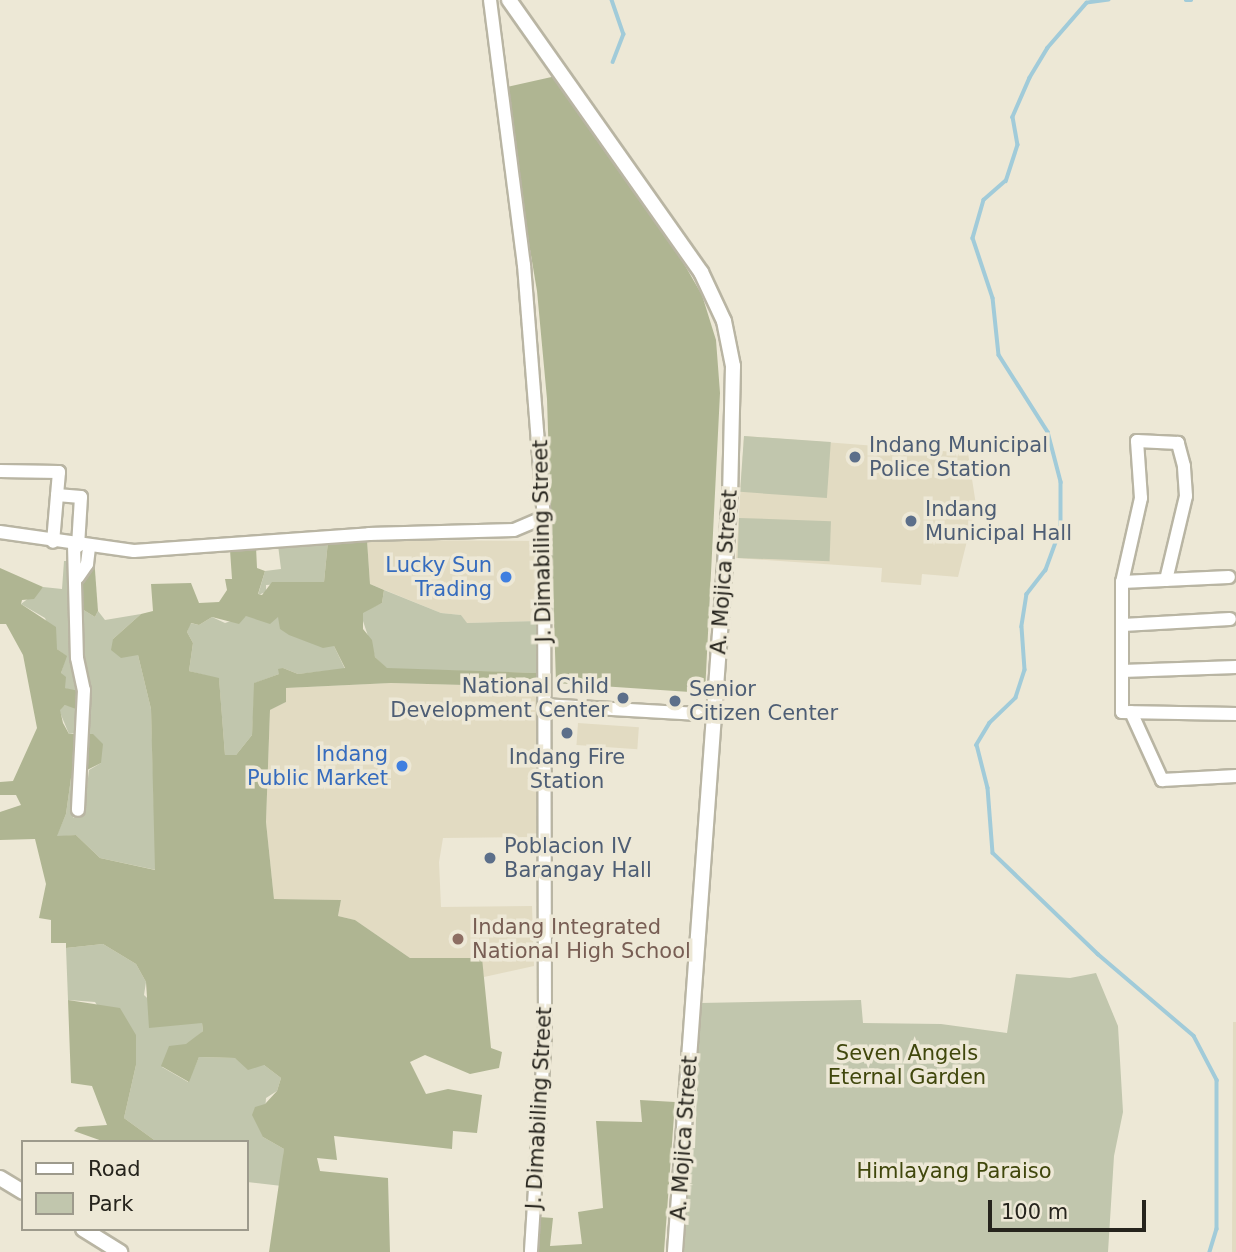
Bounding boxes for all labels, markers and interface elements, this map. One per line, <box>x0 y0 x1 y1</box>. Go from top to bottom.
place label: Indang Municipal Police Station <box>869 432 1048 482</box>
street label: J. Dimabiling Street <box>528 439 556 643</box>
marker: Indang Municipal Police Station <box>847 449 863 465</box>
street label: A. Mojica Street <box>706 489 742 655</box>
place label: Indang Municipal Hall <box>925 496 1072 546</box>
marker: Indang Municipal Hall <box>903 513 919 529</box>
place label: Lucky Sun Trading <box>385 552 492 602</box>
marker: Lucky Sun Trading <box>498 569 514 585</box>
place label: National Child Development Center <box>390 673 609 723</box>
place label: Senior Citizen Center <box>689 676 838 726</box>
marker: National Child Development Center <box>615 690 631 706</box>
marker: Senior Citizen Center <box>667 693 683 709</box>
marker: Indang Fire Station <box>559 725 575 741</box>
place label: Indang Public Market <box>247 741 388 791</box>
place label: Indang Fire Station <box>509 744 625 794</box>
marker: Indang Public Market <box>394 758 410 774</box>
place label: Poblacion IV Barangay Hall <box>504 833 652 883</box>
marker: Poblacion IV Barangay Hall <box>482 850 498 866</box>
place label: Indang Integrated National High School <box>472 914 691 964</box>
marker: Indang Integrated National High School <box>450 931 466 947</box>
street label: J. Dimabiling Street <box>521 1006 557 1210</box>
park label: Seven Angels Eternal Garden <box>828 1040 986 1090</box>
street label: A. Mojica Street <box>666 1055 702 1221</box>
legend <box>21 1140 248 1231</box>
text: Road <box>88 1157 141 1181</box>
park label: Himlayang Paraiso <box>856 1158 1052 1184</box>
scale bar <box>991 1186 1148 1230</box>
text: Park <box>88 1192 133 1216</box>
text: 100 m <box>1001 1200 1068 1224</box>

